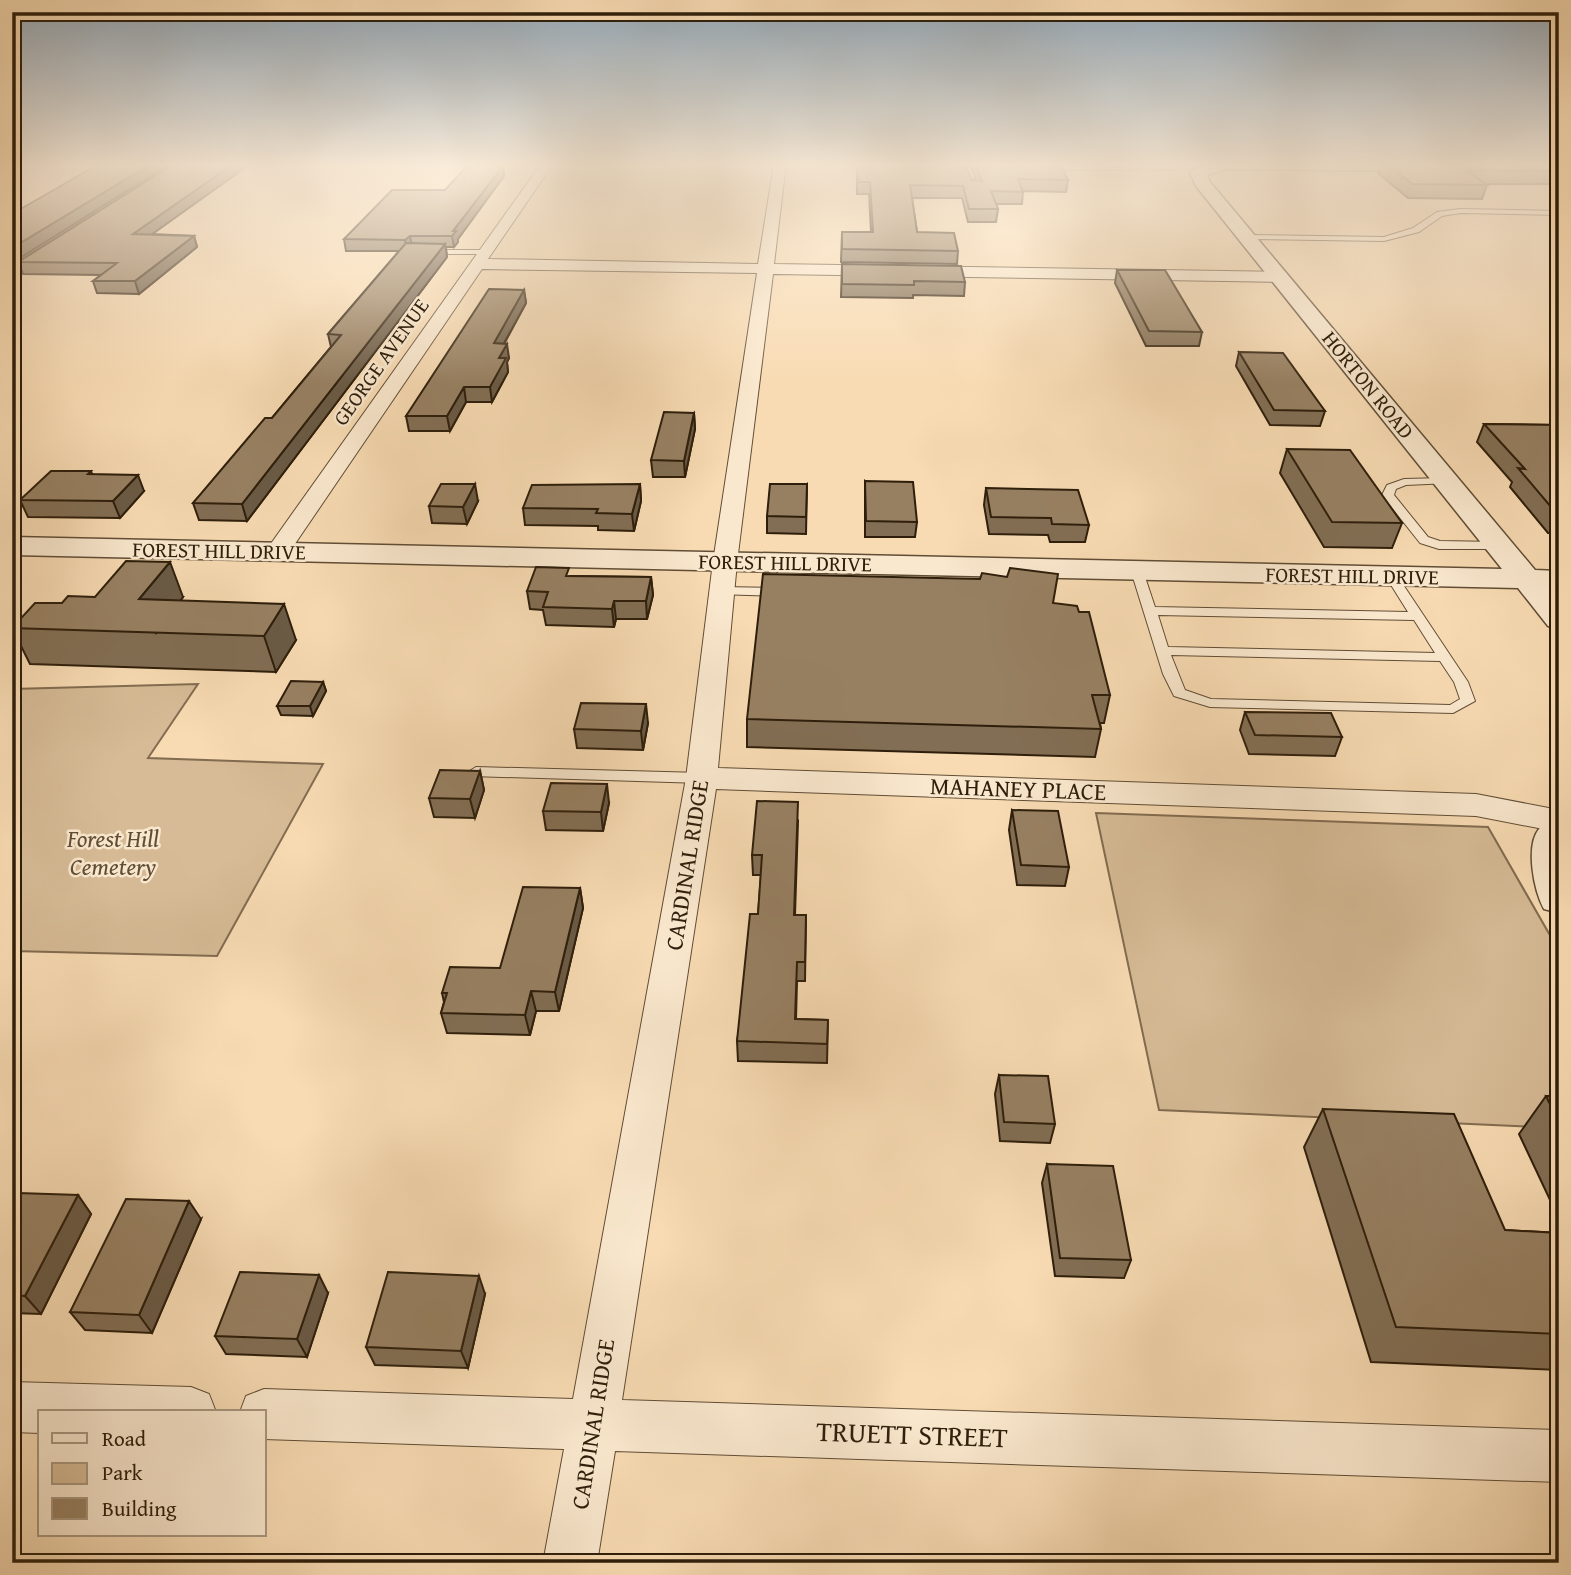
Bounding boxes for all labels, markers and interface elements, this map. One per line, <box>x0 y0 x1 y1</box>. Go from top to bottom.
street label: GEORGE AVENUE <box>325 291 436 432</box>
street label: HORTON ROAD <box>1315 324 1422 445</box>
street label: FOREST HILL DRIVE <box>132 533 306 568</box>
street label: FOREST HILL DRIVE <box>698 545 872 580</box>
street label: FOREST HILL DRIVE <box>1265 558 1439 593</box>
street label: MAHANEY PLACE <box>929 768 1107 809</box>
street label: CARDINAL RIDGE <box>656 777 717 953</box>
park label: Forest Hill Cemetery <box>66 821 159 884</box>
street label: CARDINAL RIDGE <box>562 1336 623 1512</box>
legend <box>38 1410 266 1536</box>
street label: TRUETT STREET <box>816 1410 1009 1457</box>
text: Road <box>102 1423 147 1454</box>
text: Park <box>102 1457 143 1488</box>
text: Building <box>102 1493 177 1524</box>

